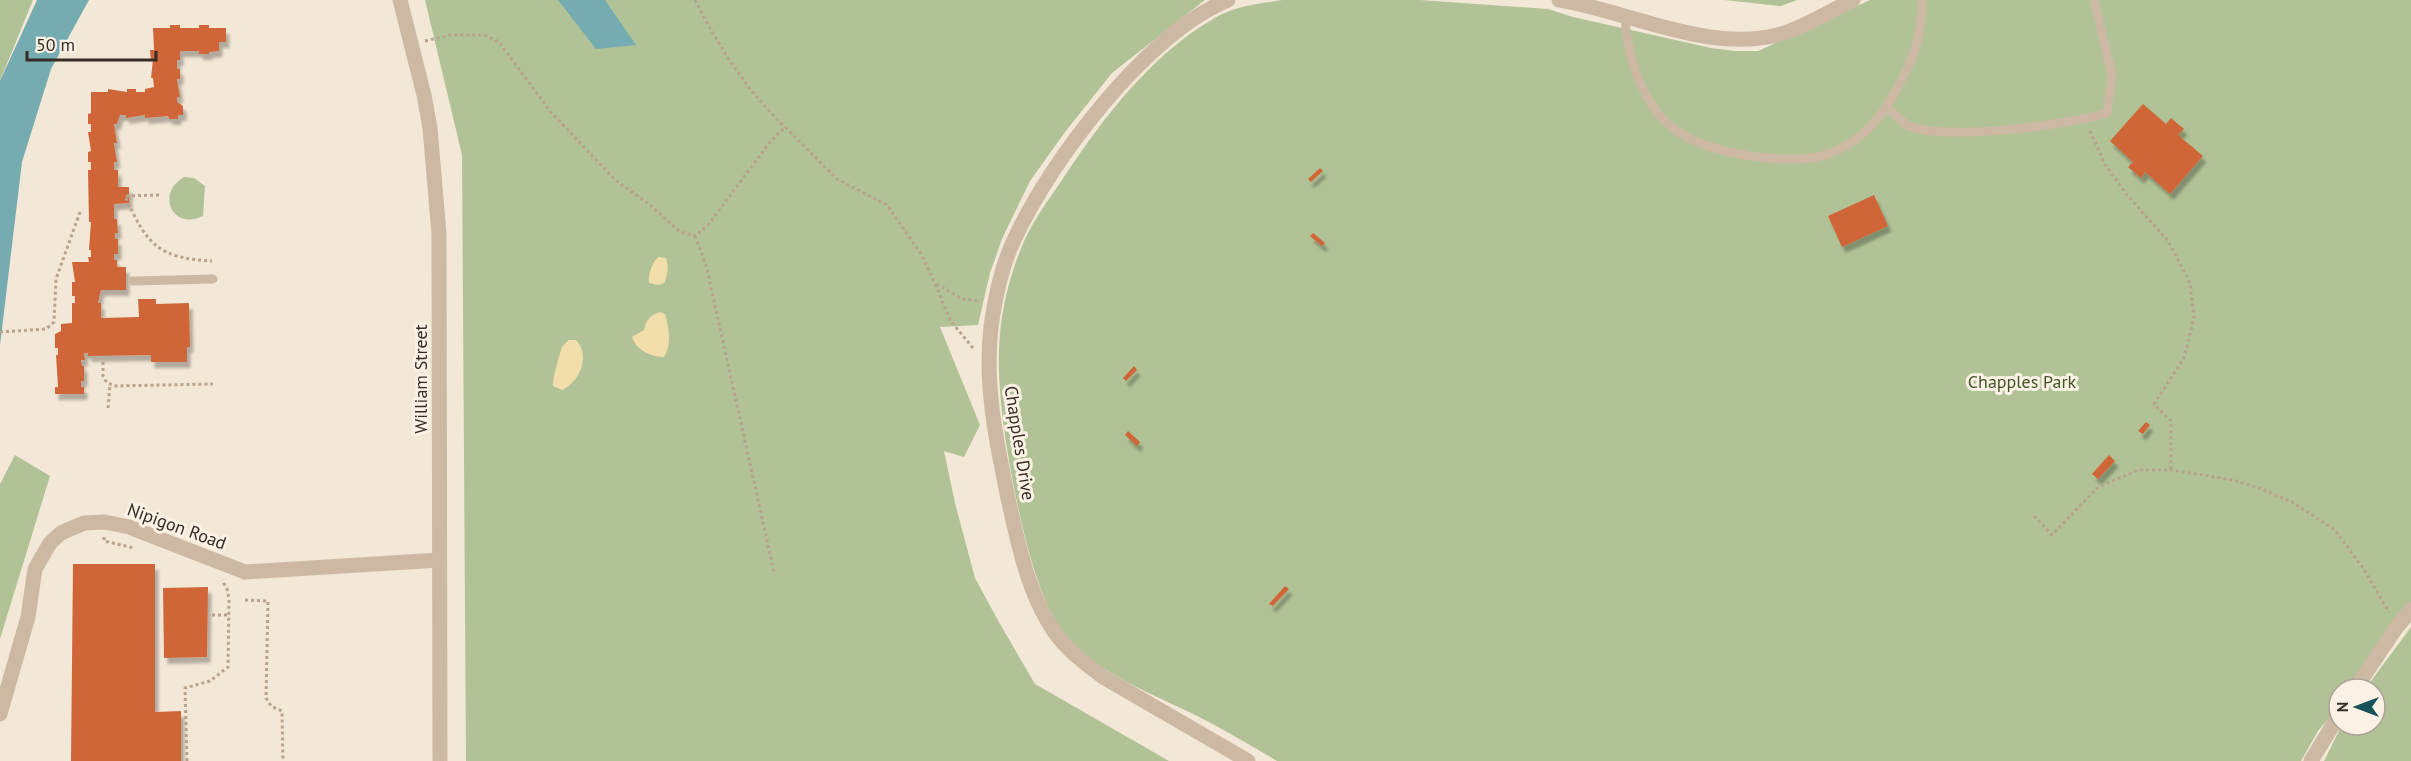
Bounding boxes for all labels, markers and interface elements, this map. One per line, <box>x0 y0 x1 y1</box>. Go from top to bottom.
scale bar <box>27 24 156 62</box>
text: 50 m <box>36 33 75 56</box>
street label: William Street <box>409 324 432 434</box>
park label: Chapples Park <box>1968 370 2077 393</box>
street label: Chapples Drive <box>1000 384 1040 502</box>
street label: Nipigon Road <box>124 497 230 555</box>
north arrow <box>2327 677 2387 737</box>
text: N <box>2332 702 2352 712</box>

